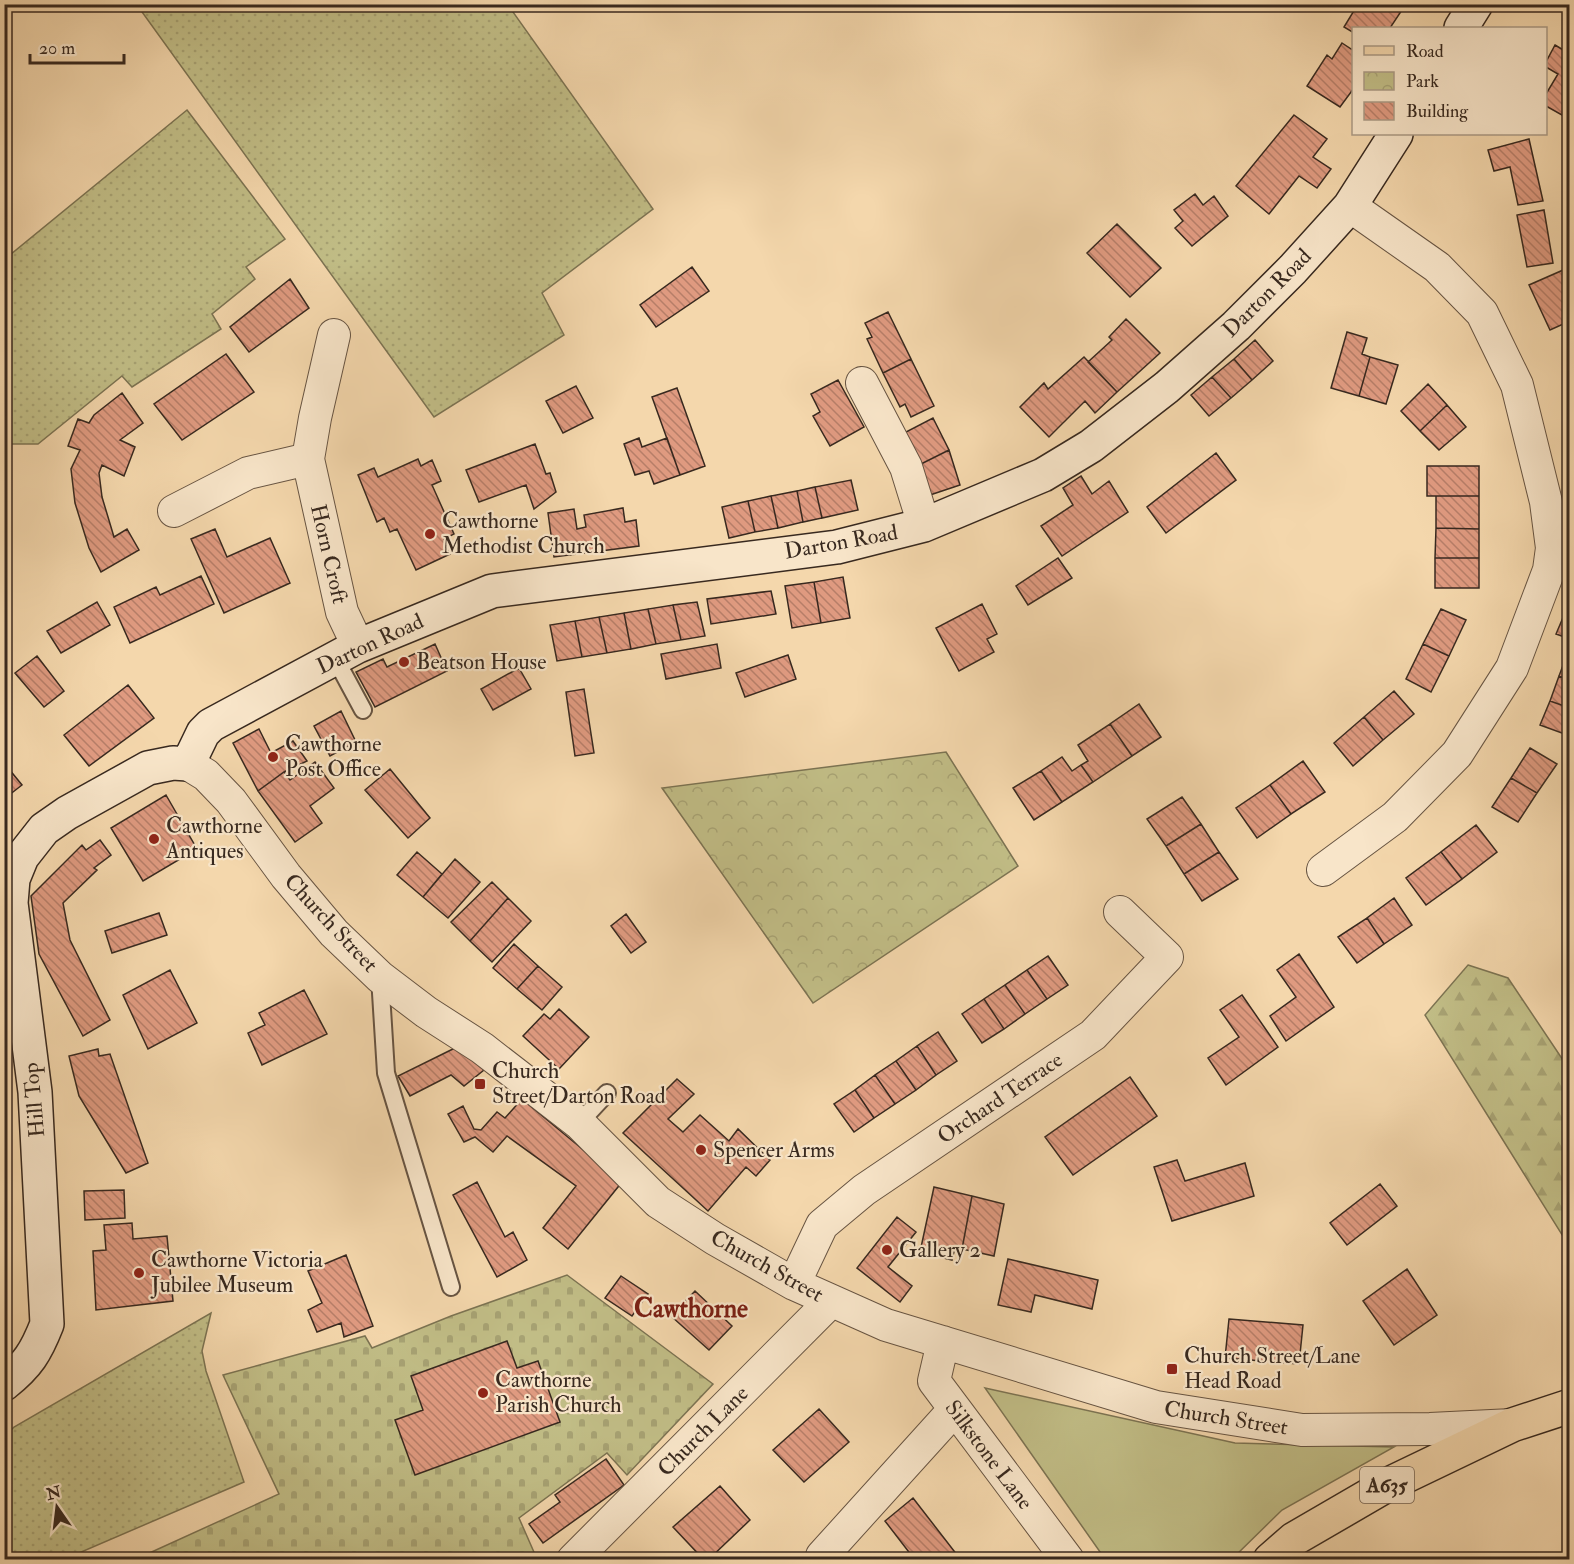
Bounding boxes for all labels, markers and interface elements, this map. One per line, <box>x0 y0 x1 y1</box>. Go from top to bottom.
scale bar <box>30 27 124 65</box>
legend <box>1352 27 1547 135</box>
text: 20 m <box>39 37 75 60</box>
text: Road <box>1406 40 1444 63</box>
text: Park <box>1406 70 1439 93</box>
text: Building <box>1406 100 1469 123</box>
street label: Darton Road <box>1217 242 1318 343</box>
street label: Horn Croft <box>304 501 354 607</box>
place label: Cawthorne Methodist Church <box>442 507 605 560</box>
street label: Darton Road <box>782 518 900 566</box>
marker: Cawthorne Methodist Church <box>423 527 437 541</box>
street label: Darton Road <box>312 607 428 681</box>
place label: Beatson House <box>416 648 546 676</box>
marker: Beatson House <box>397 655 411 669</box>
place label: Cawthorne Post Office <box>285 730 381 783</box>
marker: Cawthorne Post Office <box>266 750 280 764</box>
place label: Cawthorne Antiques <box>165 812 262 865</box>
marker: Cawthorne Antiques <box>147 832 161 846</box>
street label: Church Street <box>278 868 384 978</box>
street label: Orchard Terrace <box>932 1046 1068 1150</box>
place label: Church Street/Darton Road <box>492 1057 666 1110</box>
street label: Hill Top <box>17 1061 52 1139</box>
marker: Church Street/Darton Road <box>473 1077 487 1091</box>
place label: Spencer Arms <box>713 1136 835 1165</box>
marker: Spencer Arms <box>694 1143 708 1157</box>
street label: Church Street <box>706 1223 828 1309</box>
place label: Gallery 2 <box>899 1236 981 1264</box>
marker: Gallery 2 <box>880 1243 894 1257</box>
place label: Cawthorne Victoria Jubilee Museum <box>150 1246 324 1299</box>
marker: Cawthorne Victoria Jubilee Museum <box>132 1266 146 1280</box>
district label: Cawthorne <box>634 1293 748 1325</box>
place label: Church Street/Lane Head Road <box>1184 1342 1360 1395</box>
marker: Church Street/Lane Head Road <box>1165 1362 1179 1376</box>
place label: Cawthorne Parish Church <box>495 1366 622 1419</box>
street label: Church Lane <box>652 1380 754 1482</box>
marker: Cawthorne Parish Church <box>476 1386 490 1400</box>
street label: Church Street <box>1162 1394 1290 1442</box>
street label: Silkstone Lane <box>939 1395 1039 1515</box>
road number: A635 <box>1360 1467 1414 1503</box>
north arrow <box>27 1477 87 1537</box>
text: N <box>43 1482 64 1505</box>

